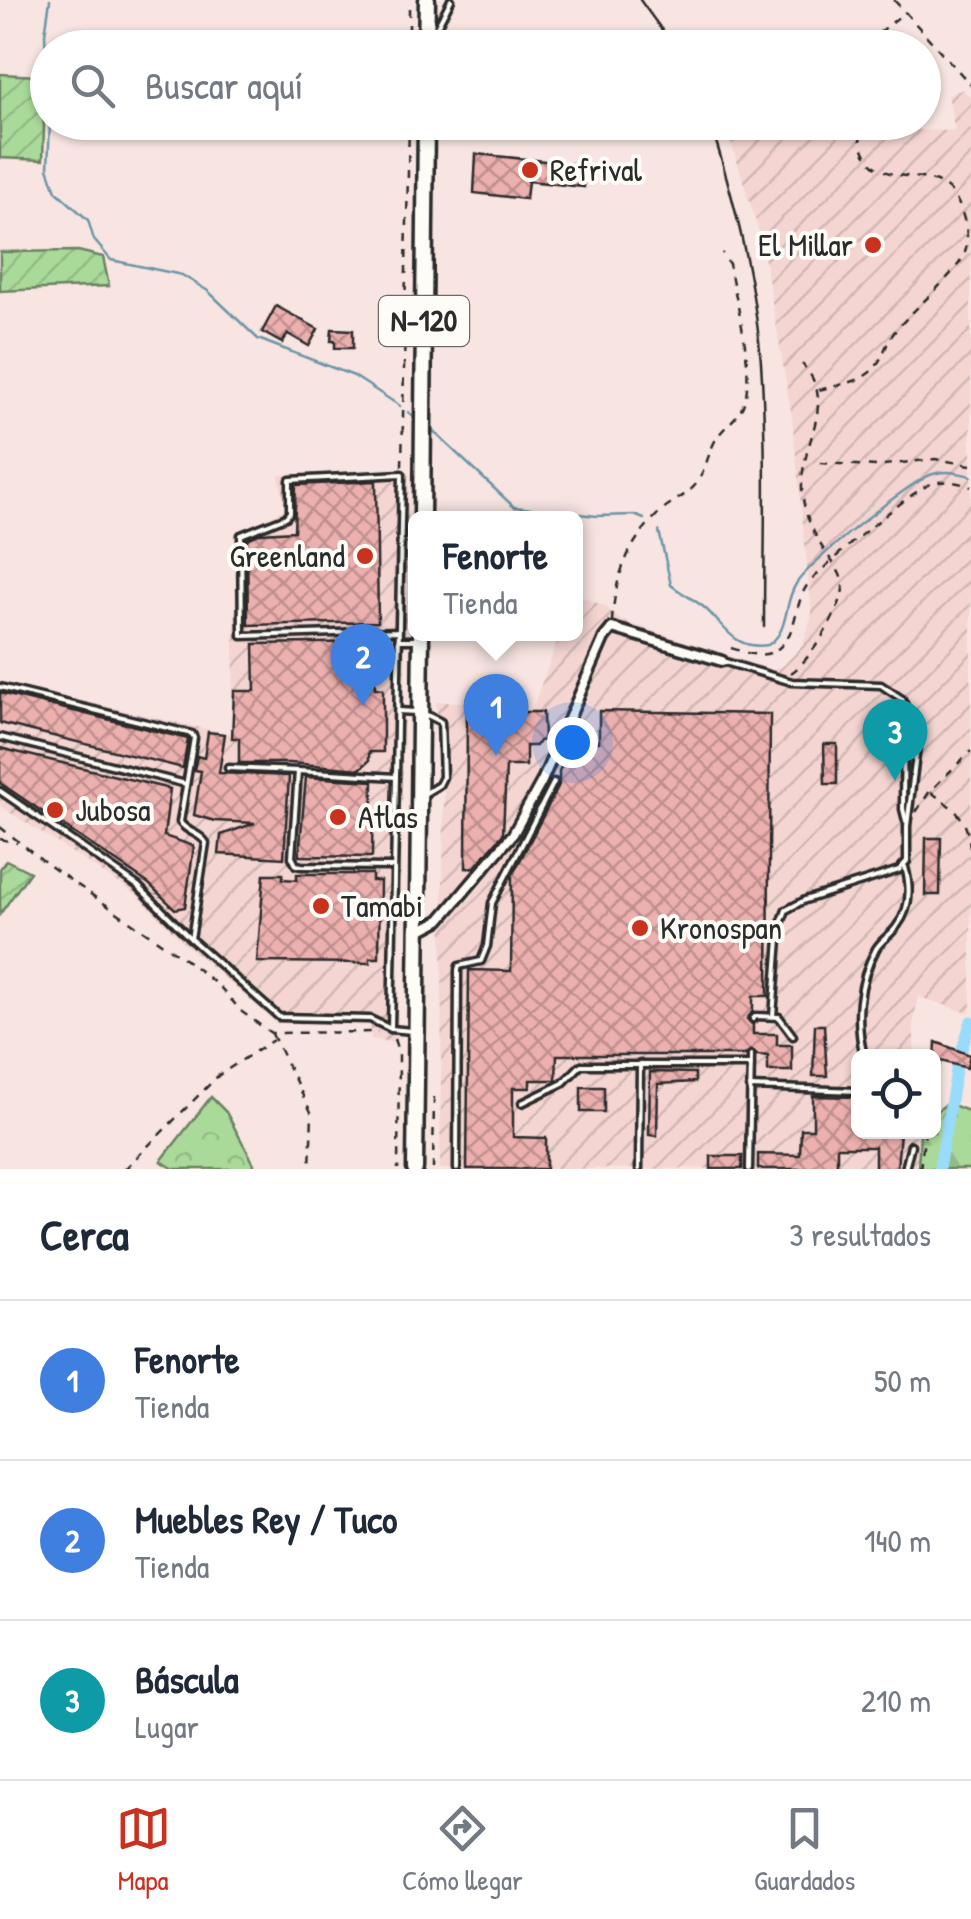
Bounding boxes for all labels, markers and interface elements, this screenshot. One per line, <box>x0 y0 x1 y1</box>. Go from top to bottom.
search box <box>30 30 941 140</box>
icon: search <box>65 58 120 113</box>
text: Buscar aquí <box>145 59 303 111</box>
place label: Refrival <box>550 148 643 191</box>
marker: Refrival <box>519 159 541 181</box>
place label: El Millar <box>758 223 853 266</box>
marker: El Millar <box>862 234 884 256</box>
road number: N-120 <box>379 296 469 346</box>
popup <box>408 511 583 641</box>
text: Fenorte <box>443 529 548 581</box>
place label: Greenland <box>229 534 345 577</box>
marker: Greenland <box>354 545 376 567</box>
text: Tienda <box>443 581 518 624</box>
pin: 2 <box>330 624 396 706</box>
pin: 1 <box>464 674 528 756</box>
pin: 3 <box>862 698 928 781</box>
your location <box>547 717 598 768</box>
place label: Jubosa <box>75 788 151 831</box>
place label: Atlas <box>358 795 418 838</box>
marker: Jubosa <box>44 799 66 821</box>
marker: Atlas <box>327 806 349 828</box>
place label: Tamabi <box>341 884 423 927</box>
marker: Tamabi <box>310 895 332 917</box>
place label: Kronospan <box>660 906 782 949</box>
marker: Kronospan <box>629 917 651 939</box>
map controls <box>851 1049 941 1139</box>
button: locate <box>851 1049 941 1139</box>
text: Cerca <box>40 1206 129 1263</box>
text: 3 resultados <box>789 1213 931 1256</box>
text: Fenorte <box>135 1333 240 1385</box>
text: 1 <box>67 1359 78 1402</box>
text: 50 m <box>874 1359 931 1402</box>
text: Tienda <box>135 1385 209 1428</box>
text: Muebles Rey / Tuco <box>135 1493 397 1545</box>
text: 2 <box>65 1519 80 1562</box>
text: 140 m <box>864 1519 931 1562</box>
text: Tienda <box>135 1545 209 1588</box>
text: Báscula <box>135 1653 239 1705</box>
text: 3 <box>65 1679 80 1722</box>
text: 210 m <box>861 1679 931 1722</box>
text: Lugar <box>135 1705 199 1748</box>
tab: Mapa <box>116 1801 171 1899</box>
tab: Cómo llegar <box>402 1801 523 1899</box>
tab: Guardados <box>754 1801 855 1899</box>

